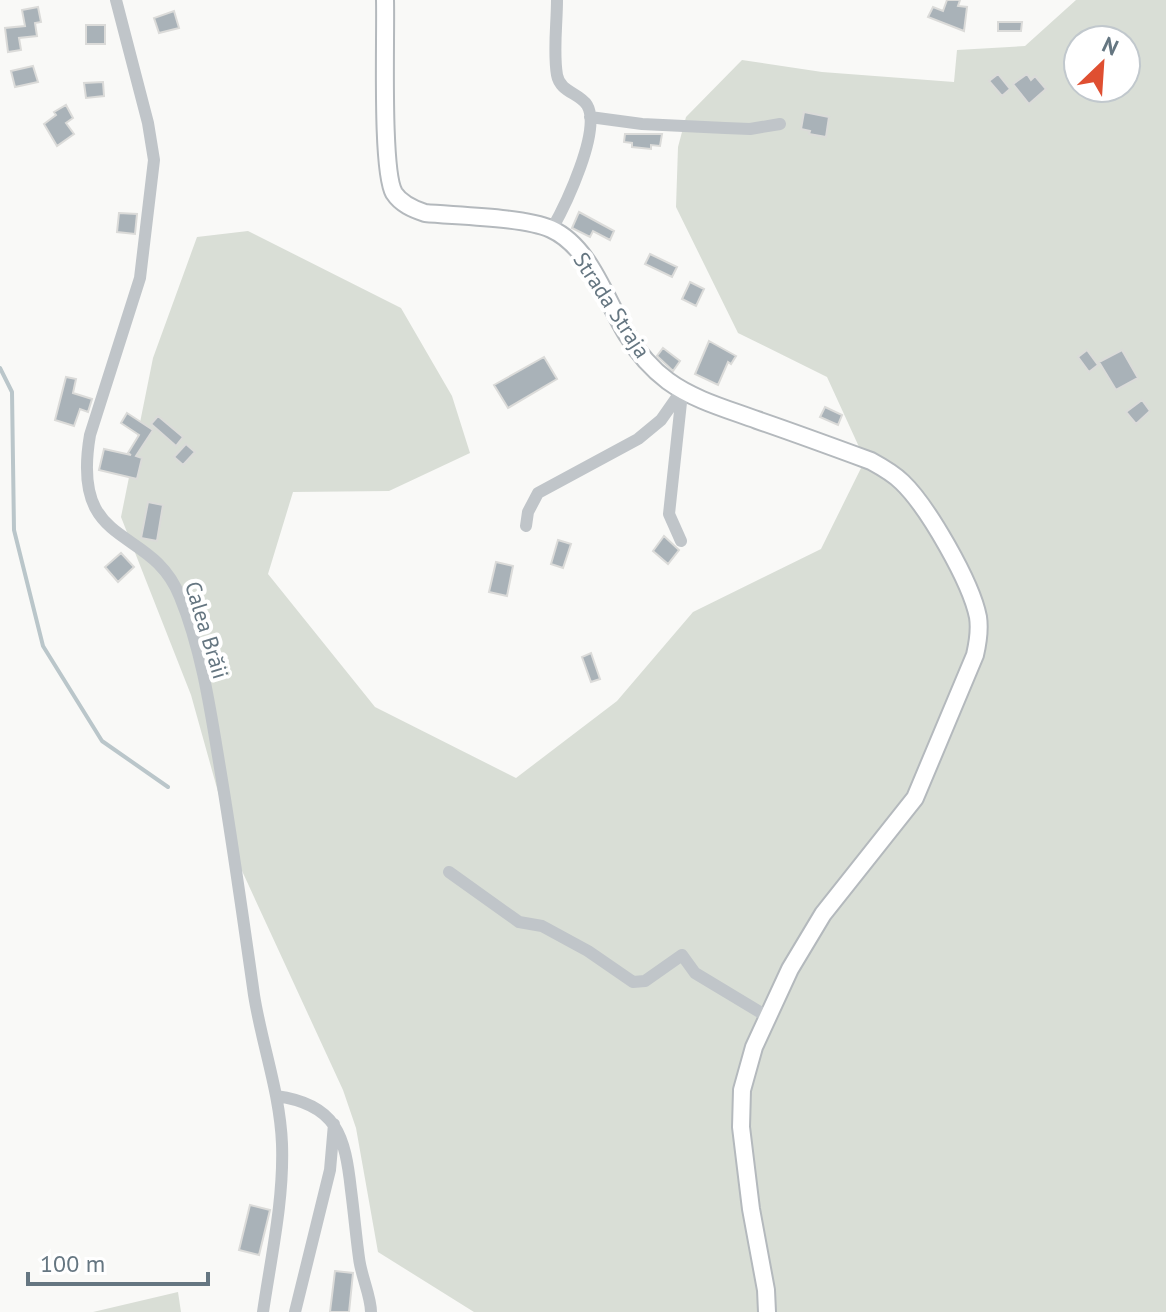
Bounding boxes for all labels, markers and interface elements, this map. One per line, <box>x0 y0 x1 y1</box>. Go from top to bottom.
north arrow <box>1062 24 1142 104</box>
text: N <box>1098 30 1123 62</box>
street label: Strada Straja <box>567 247 657 363</box>
street label: Calea Brăii <box>179 578 235 682</box>
scale bar <box>28 1236 208 1286</box>
text: 100 m <box>40 1248 105 1279</box>

